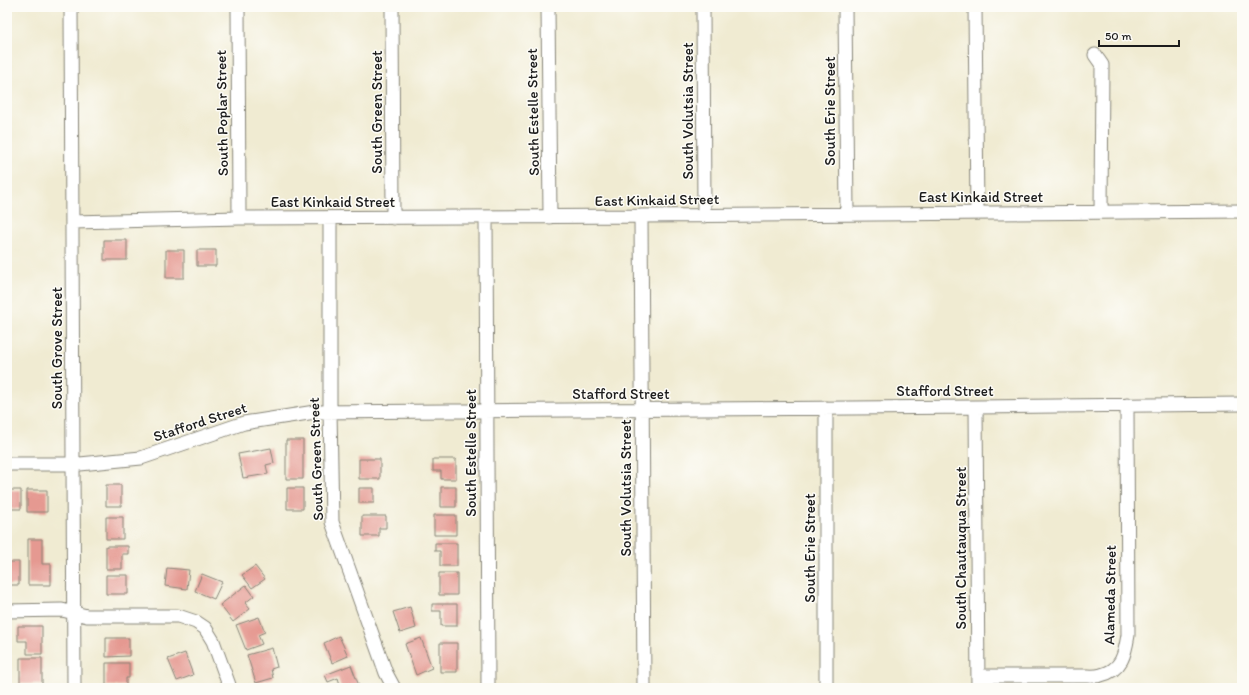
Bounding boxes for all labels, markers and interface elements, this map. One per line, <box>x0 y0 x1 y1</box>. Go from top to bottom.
scale bar <box>1099 22 1179 48</box>
text: 50 m <box>1105 29 1131 43</box>
street label: South Volutsia Street <box>679 42 697 180</box>
street label: South Estelle Street <box>523 48 543 176</box>
street label: South Poplar Street <box>212 49 232 176</box>
street label: South Green Street <box>368 50 386 174</box>
street label: South Erie Street <box>821 56 839 166</box>
street label: East Kinkaid Street <box>919 188 1044 206</box>
street label: East Kinkaid Street <box>595 190 720 210</box>
street label: East Kinkaid Street <box>271 193 396 211</box>
street label: South Grove Street <box>48 286 66 409</box>
street label: Stafford Street <box>896 382 994 400</box>
street label: Stafford Street <box>572 385 670 403</box>
street label: South Estelle Street <box>462 389 480 517</box>
street label: South Green Street <box>305 397 327 521</box>
street label: Stafford Street <box>151 398 249 446</box>
street label: South Volutsia Street <box>617 419 635 557</box>
street label: South Chautauqua Street <box>952 466 970 629</box>
street label: South Erie Street <box>801 493 819 603</box>
street label: Alameda Street <box>1100 545 1120 645</box>

